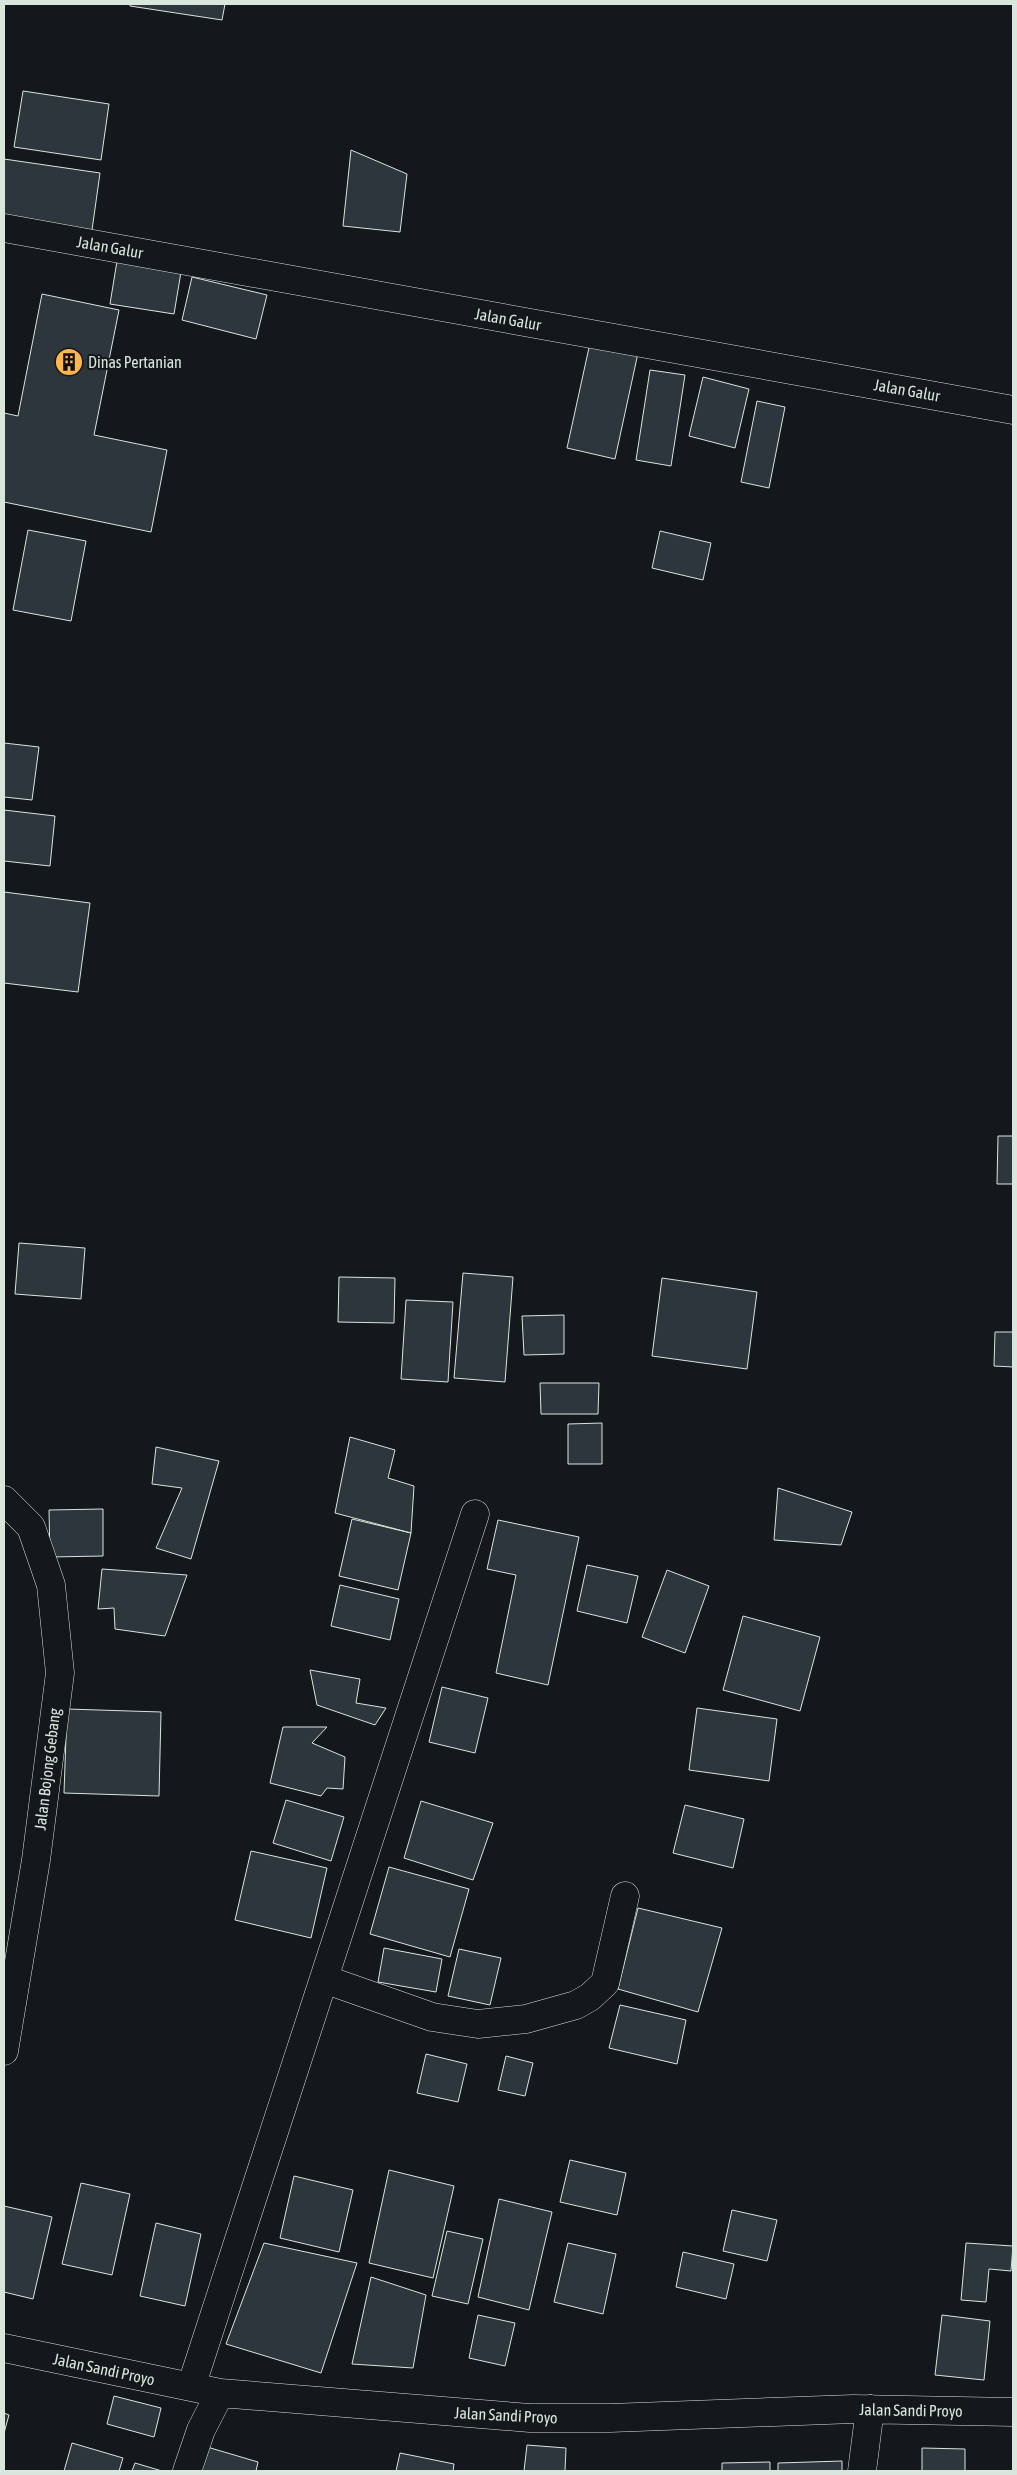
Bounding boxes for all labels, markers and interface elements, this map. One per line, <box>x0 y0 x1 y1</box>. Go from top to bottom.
street label: Jalan Galur <box>76 232 145 262</box>
street label: Jalan Galur <box>474 304 543 334</box>
building icon: Dinas Pertanian <box>54 347 84 377</box>
place label: Dinas Pertanian <box>88 353 182 371</box>
street label: Jalan Galur <box>873 375 942 405</box>
street label: Jalan Bojong Gebang <box>31 1707 64 1831</box>
street label: Jalan Sandi Proyo <box>51 2349 156 2390</box>
street label: Jalan Sandi Proyo <box>859 2400 963 2421</box>
street label: Jalan Sandi Proyo <box>454 2403 558 2428</box>

